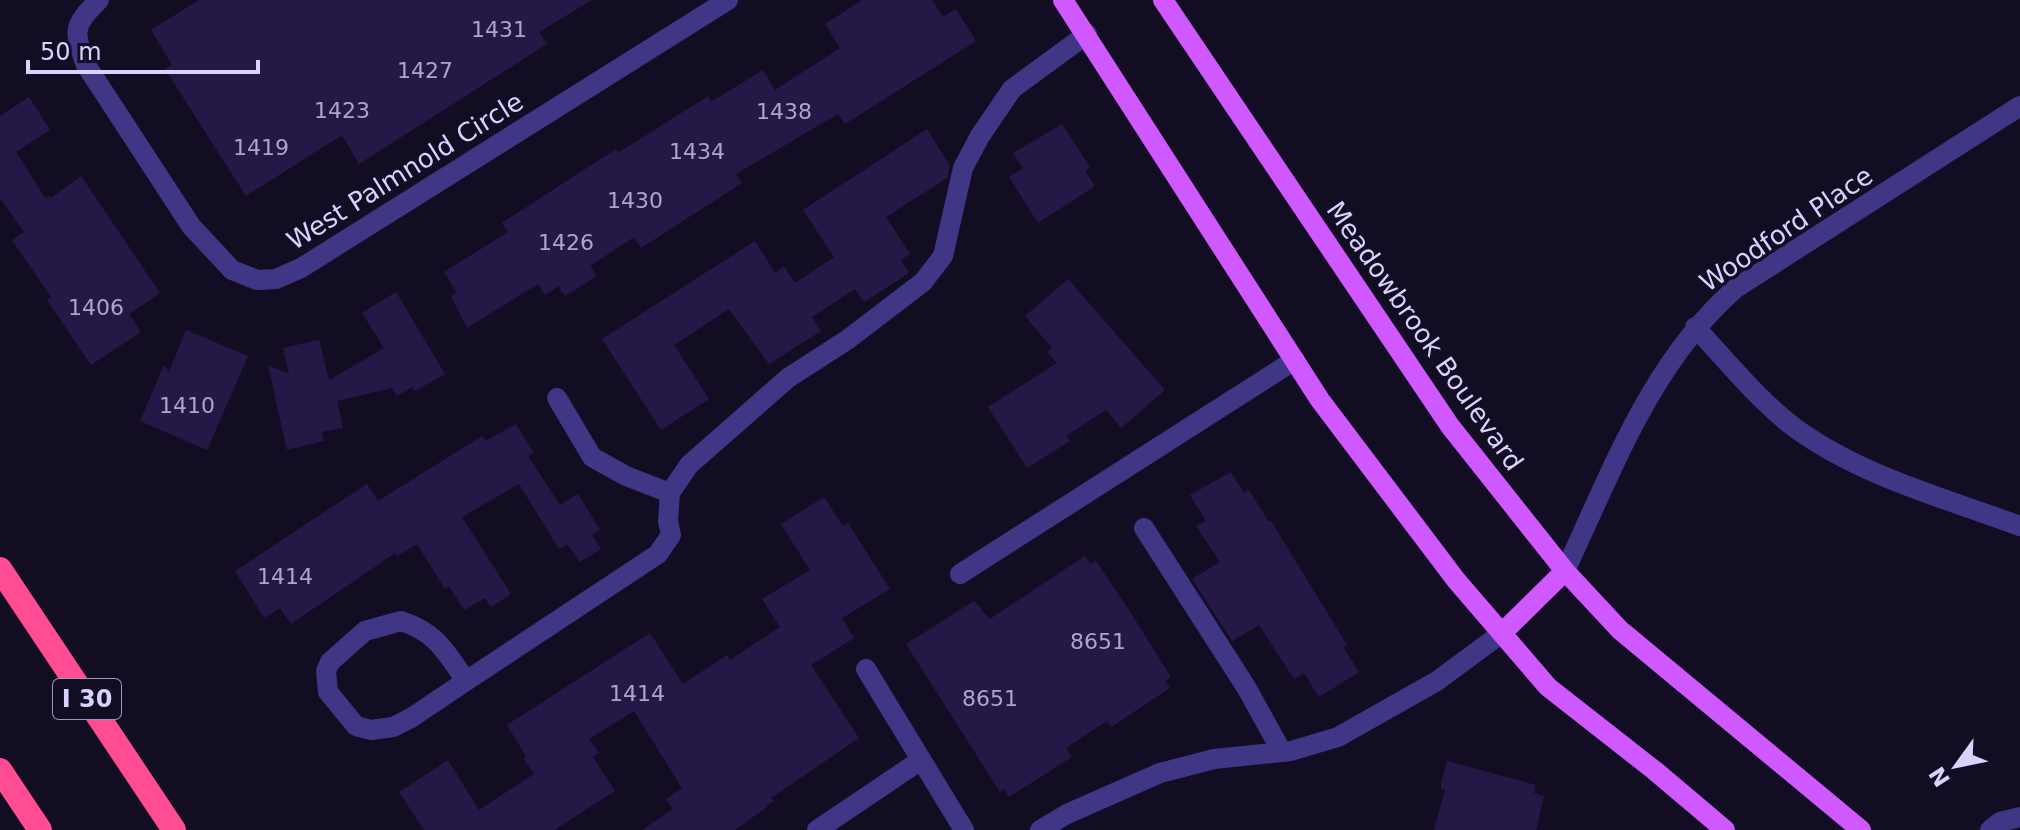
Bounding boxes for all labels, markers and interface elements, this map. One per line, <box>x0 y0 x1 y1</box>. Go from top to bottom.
house number: 1431 <box>471 17 527 42</box>
scale bar <box>28 24 258 74</box>
text: 50 m <box>40 38 102 66</box>
house number: 1427 <box>397 58 453 83</box>
street label: West Palmnold Circle <box>281 86 529 256</box>
house number: 1423 <box>314 98 370 123</box>
house number: 1438 <box>756 99 812 124</box>
house number: 1419 <box>233 135 289 160</box>
house number: 1434 <box>669 139 725 164</box>
street label: Woodford Place <box>1694 160 1878 298</box>
house number: 1430 <box>607 188 663 213</box>
street label: Meadowbrook Boulevard <box>1321 196 1529 476</box>
house number: 1426 <box>538 230 594 255</box>
house number: 1406 <box>68 295 124 320</box>
house number: 1410 <box>159 393 215 418</box>
house number: 1414 <box>257 564 313 589</box>
house number: 8651 <box>1070 629 1126 654</box>
road number: I 30 <box>53 679 121 719</box>
house number: 1414 <box>609 681 665 706</box>
house number: 8651 <box>962 686 1018 711</box>
north arrow <box>1916 726 1996 806</box>
text: N <box>1924 762 1955 791</box>

